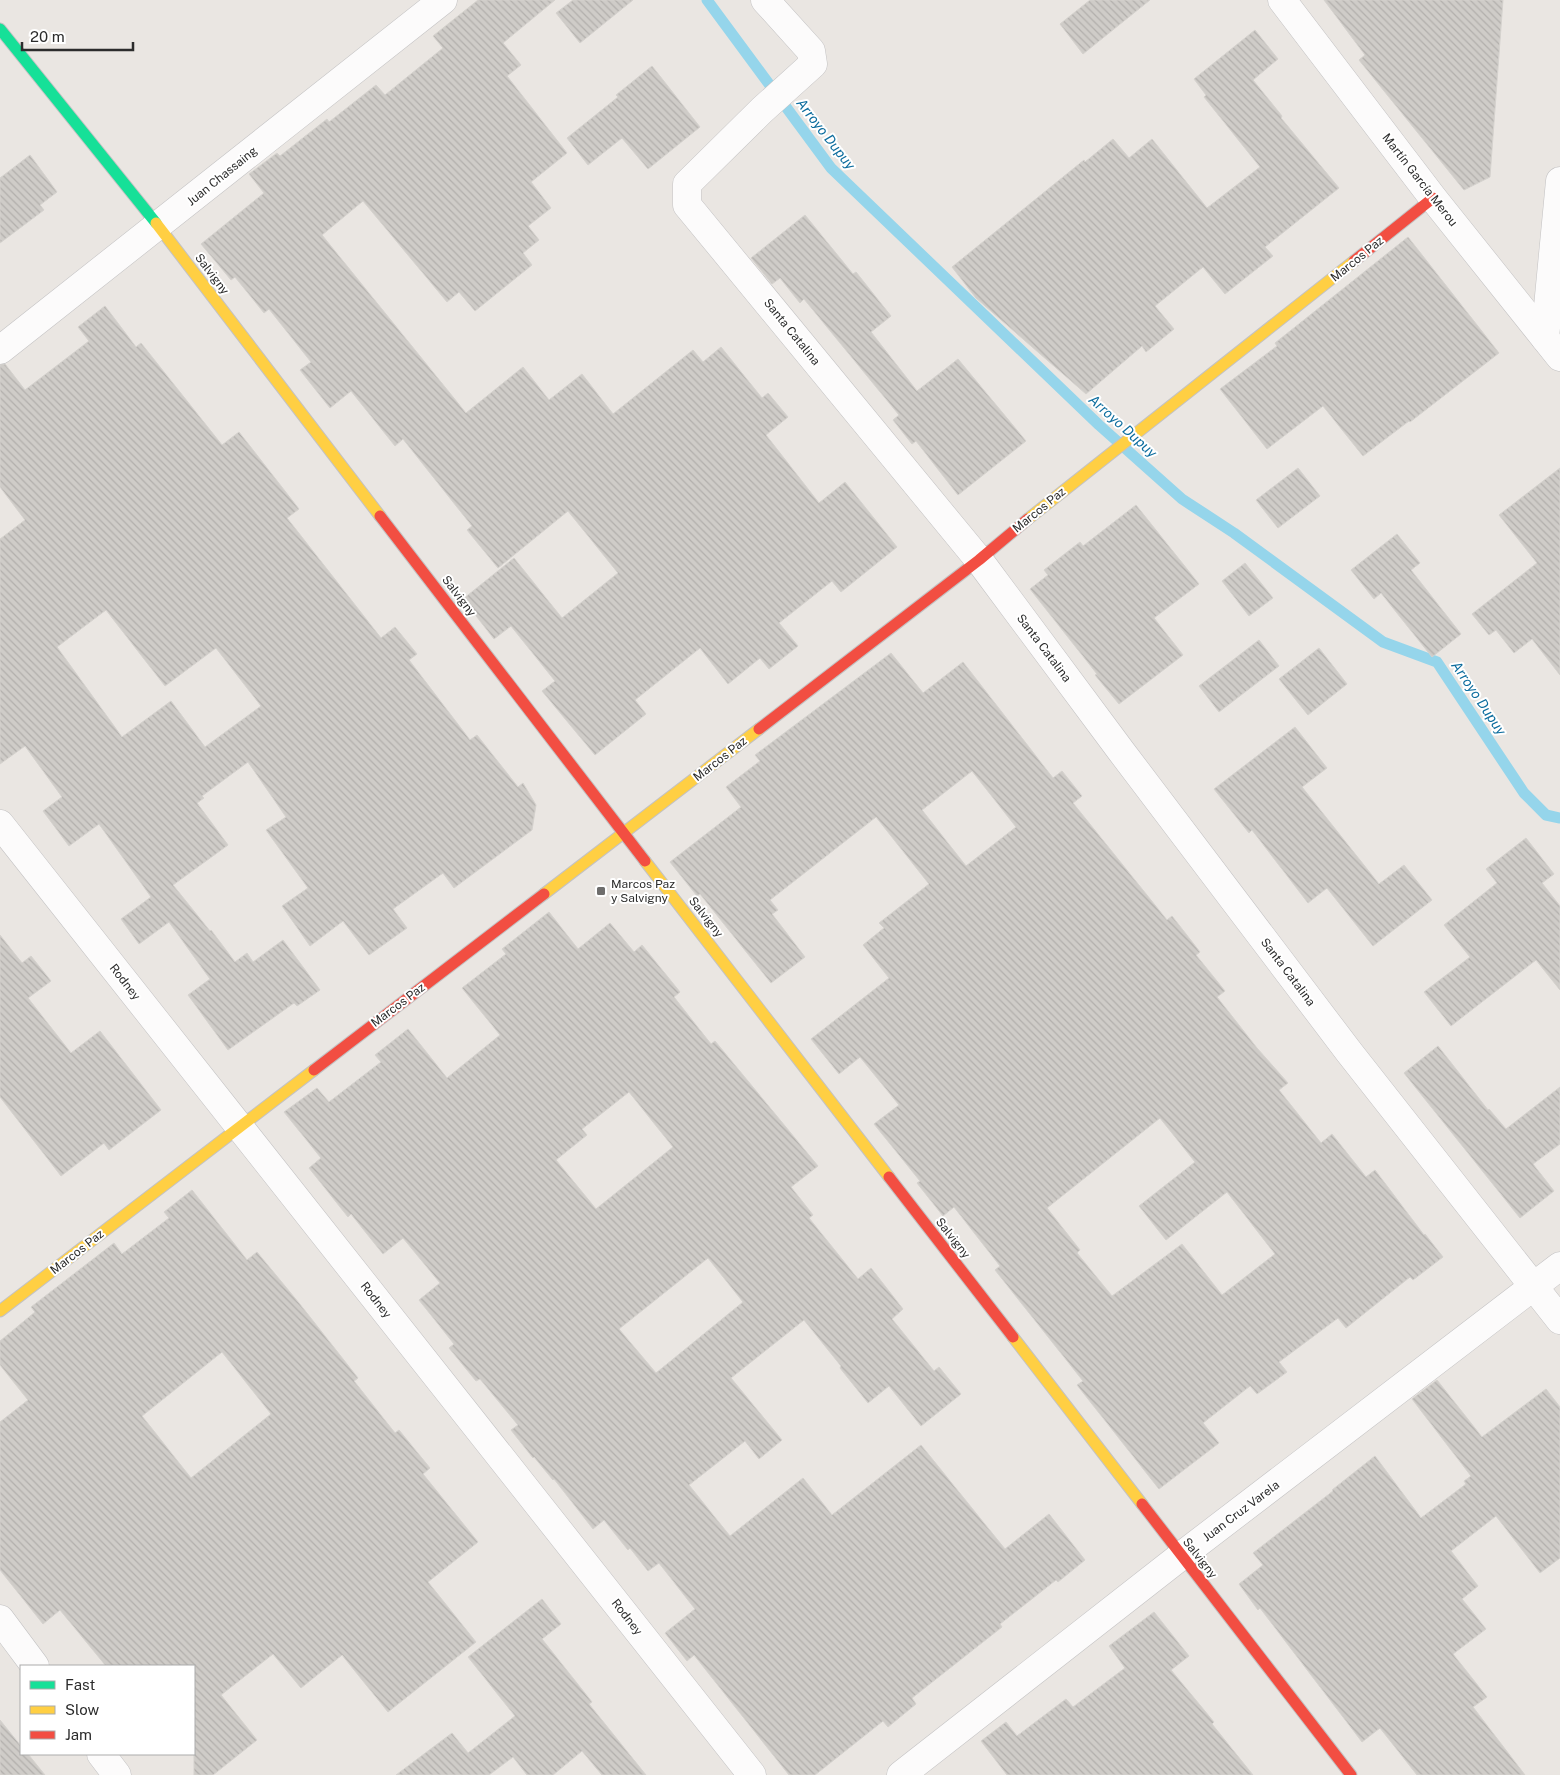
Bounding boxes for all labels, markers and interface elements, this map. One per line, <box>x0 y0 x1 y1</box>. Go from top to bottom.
scale bar <box>22 20 134 52</box>
text: 20 m <box>30 28 65 45</box>
water label: Arroyo Dupuy <box>793 95 859 173</box>
street label: Martín García Merou <box>1379 131 1461 229</box>
street label: Juan Chassaing <box>184 143 260 209</box>
street label: Marcos Paz <box>1328 233 1386 285</box>
street label: Salvigny <box>192 251 232 298</box>
street label: Santa Catalina <box>761 296 823 368</box>
water label: Arroyo Dupuy <box>1086 391 1161 461</box>
street label: Marcos Paz <box>1010 484 1068 536</box>
street label: Salvigny <box>439 573 479 620</box>
street label: Santa Catalina <box>1014 611 1074 685</box>
water label: Arroyo Dupuy <box>1448 658 1510 739</box>
street label: Marcos Paz <box>691 734 750 784</box>
place label: Marcos Paz y Salvigny <box>611 877 675 905</box>
marker: Marcos Paz y Salvigny <box>595 885 607 897</box>
street label: Salvigny <box>686 894 727 941</box>
street label: Santa Catalina <box>1258 935 1318 1009</box>
street label: Rodney <box>107 961 144 1003</box>
street label: Marcos Paz <box>368 980 428 1030</box>
street label: Salvigny <box>933 1215 974 1262</box>
street label: Marcos Paz <box>48 1227 107 1277</box>
street label: Rodney <box>358 1279 395 1321</box>
street label: Juan Cruz Varela <box>1200 1478 1282 1544</box>
street label: Salvigny <box>1180 1535 1221 1582</box>
street label: Rodney <box>609 1596 646 1638</box>
legend <box>20 1665 195 1755</box>
text: Fast <box>65 1676 95 1693</box>
text: Slow <box>65 1701 100 1718</box>
text: Jam <box>65 1726 92 1743</box>

